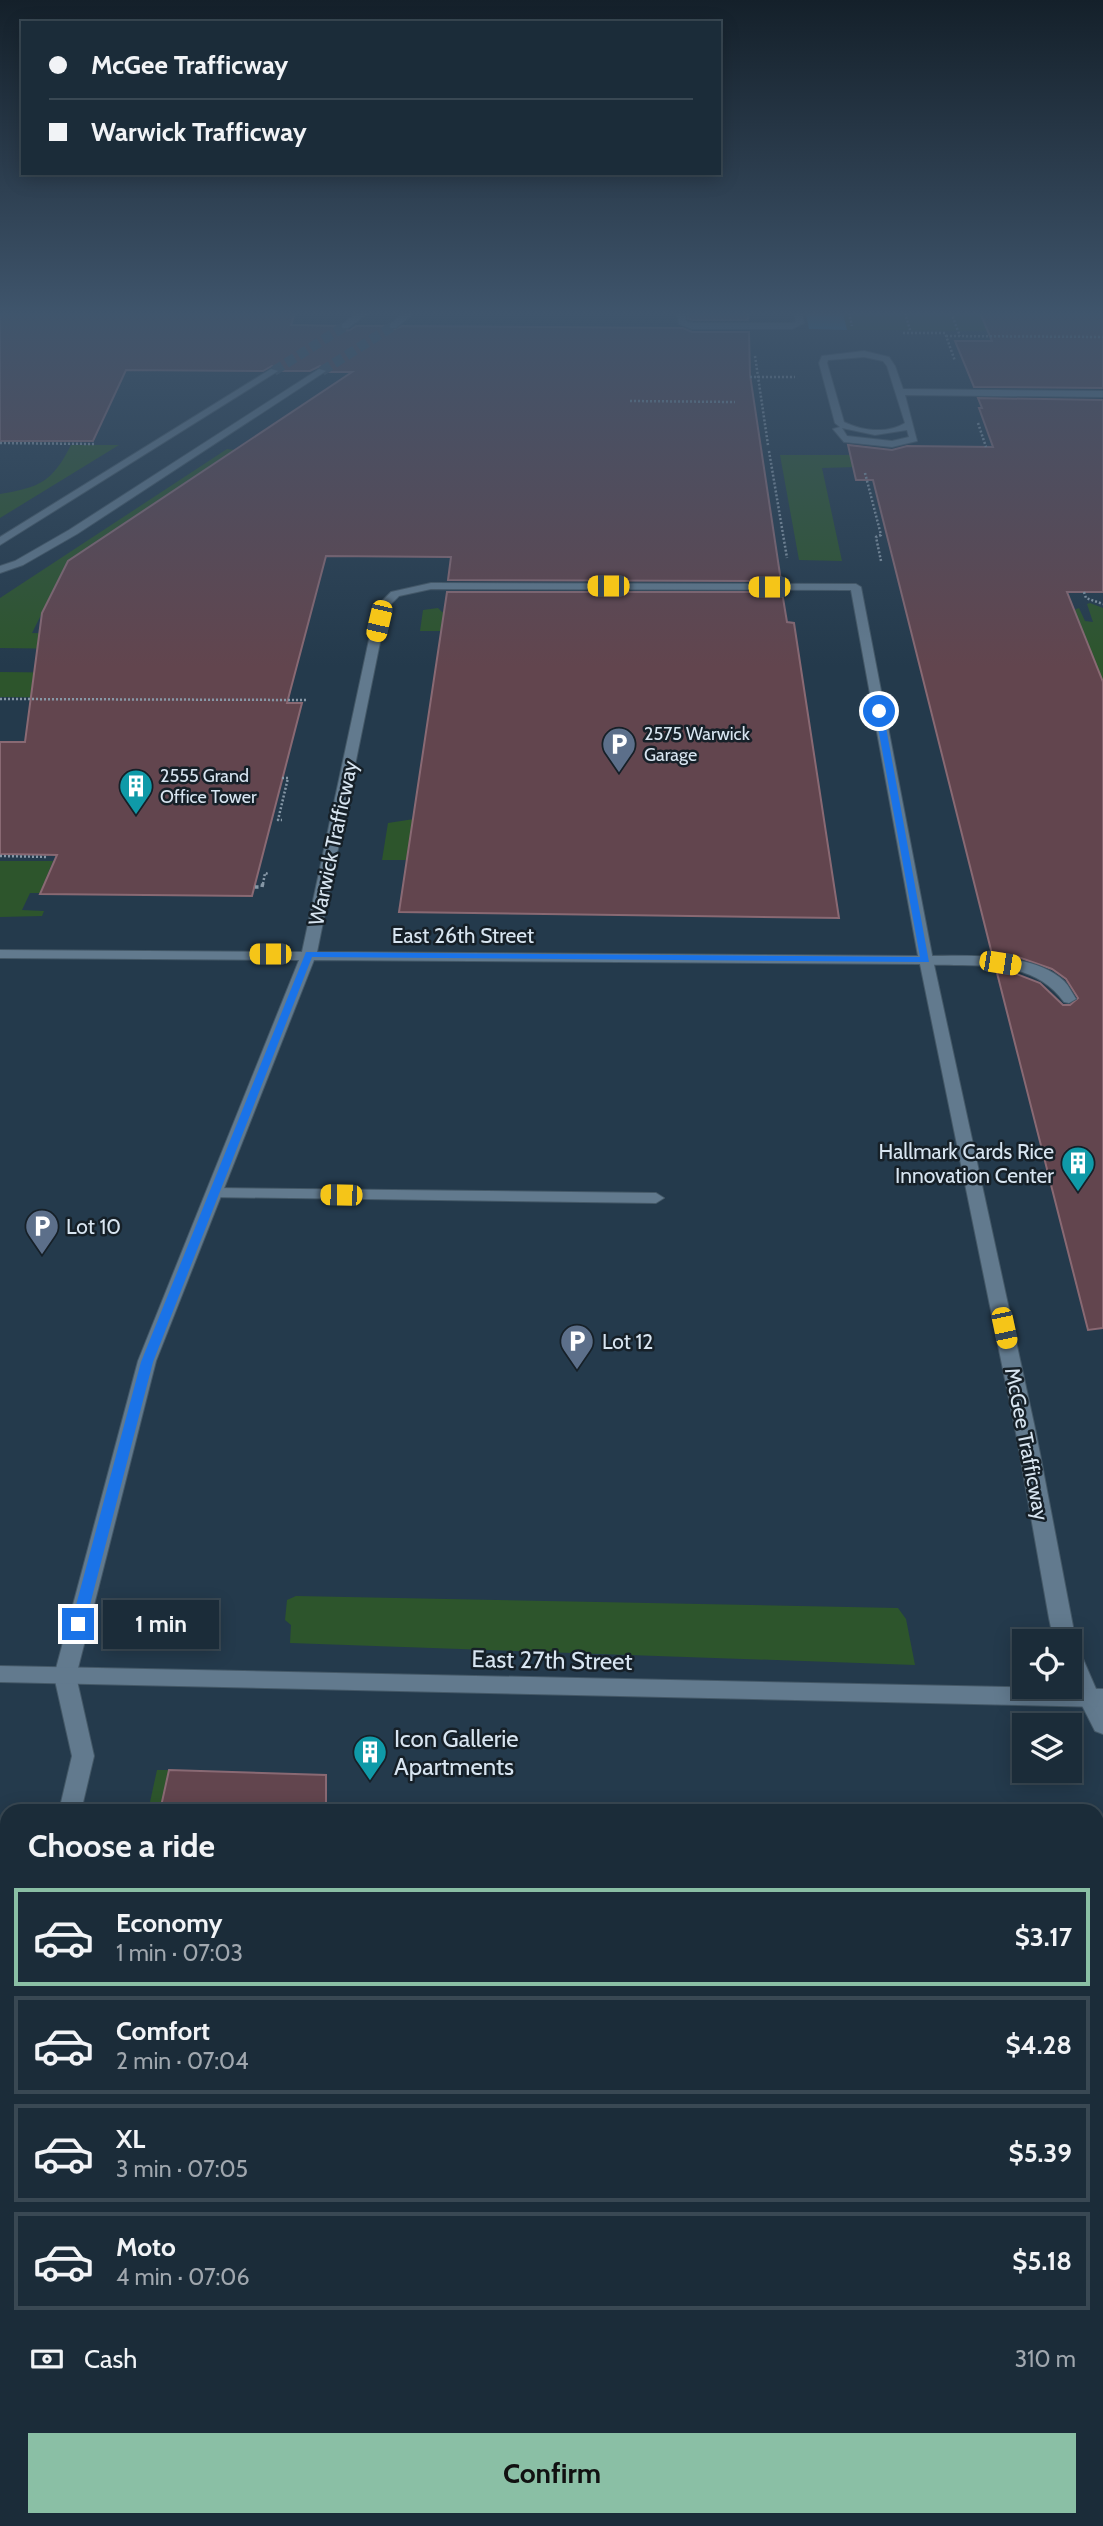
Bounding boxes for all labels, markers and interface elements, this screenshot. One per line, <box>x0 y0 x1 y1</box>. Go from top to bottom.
text: McGee Trafficway <box>91 49 288 81</box>
text: Warwick Trafficway <box>91 116 307 148</box>
car <box>588 576 630 597</box>
car <box>749 577 791 598</box>
car <box>365 598 394 644</box>
route start <box>863 695 895 727</box>
place label: 2575 Warwick Garage <box>644 723 751 766</box>
parking icon: 2575 Warwick Garage <box>600 725 638 774</box>
street label: Warwick Trafficway <box>303 758 363 928</box>
place label: 2555 Grand Office Tower <box>160 765 257 808</box>
building icon: 2555 Grand Office Tower <box>117 767 155 816</box>
street label: East 26th Street <box>392 923 534 948</box>
car <box>250 944 292 965</box>
car <box>978 949 1023 977</box>
place label: Hallmark Cards Rice Innovation Center <box>879 1139 1054 1188</box>
building icon: Hallmark Cards Rice Innovation Center <box>1059 1144 1097 1193</box>
car <box>320 1184 363 1206</box>
parking icon: Lot 10 <box>23 1207 61 1256</box>
place label: Lot 10 <box>66 1214 121 1239</box>
car <box>990 1305 1019 1351</box>
parking icon: Lot 12 <box>558 1322 596 1371</box>
place label: Lot 12 <box>602 1329 653 1354</box>
street label: McGee Trafficway <box>1000 1365 1054 1523</box>
callout: 1 min <box>102 1600 218 1648</box>
route end <box>62 1608 94 1640</box>
text: 1 min <box>135 1610 187 1638</box>
map controls <box>1012 1629 1082 1783</box>
button: locate <box>1012 1629 1082 1699</box>
street label: East 27th Street <box>471 1644 633 1676</box>
button: layers <box>1012 1713 1082 1783</box>
place label: Icon Gallerie Apartments <box>394 1724 519 1781</box>
building icon: Icon Gallerie Apartments <box>351 1733 389 1782</box>
text: Choose a ride <box>28 1826 215 1865</box>
icon: car <box>32 1906 95 1969</box>
text: Economy <box>116 1907 222 1939</box>
text: $3.17 <box>1015 1921 1072 1953</box>
text: 1 min · 07:03 <box>116 1939 243 1967</box>
icon: car <box>32 2014 95 2077</box>
text: Comfort <box>116 2015 210 2047</box>
text: $4.28 <box>1006 2029 1072 2061</box>
text: 2 min · 07:04 <box>116 2047 248 2075</box>
icon: car <box>32 2122 95 2185</box>
text: XL <box>116 2123 145 2155</box>
text: $5.39 <box>1009 2137 1072 2169</box>
text: 3 min · 07:05 <box>116 2155 248 2183</box>
icon: car <box>32 2230 95 2293</box>
text: Moto <box>116 2231 176 2263</box>
text: $5.18 <box>1012 2245 1072 2277</box>
text: 4 min · 07:06 <box>116 2263 249 2291</box>
icon: cash <box>28 2340 66 2378</box>
text: Cash <box>84 2343 137 2375</box>
text: 310 m <box>1015 2345 1076 2373</box>
button: Confirm <box>28 2433 1076 2513</box>

